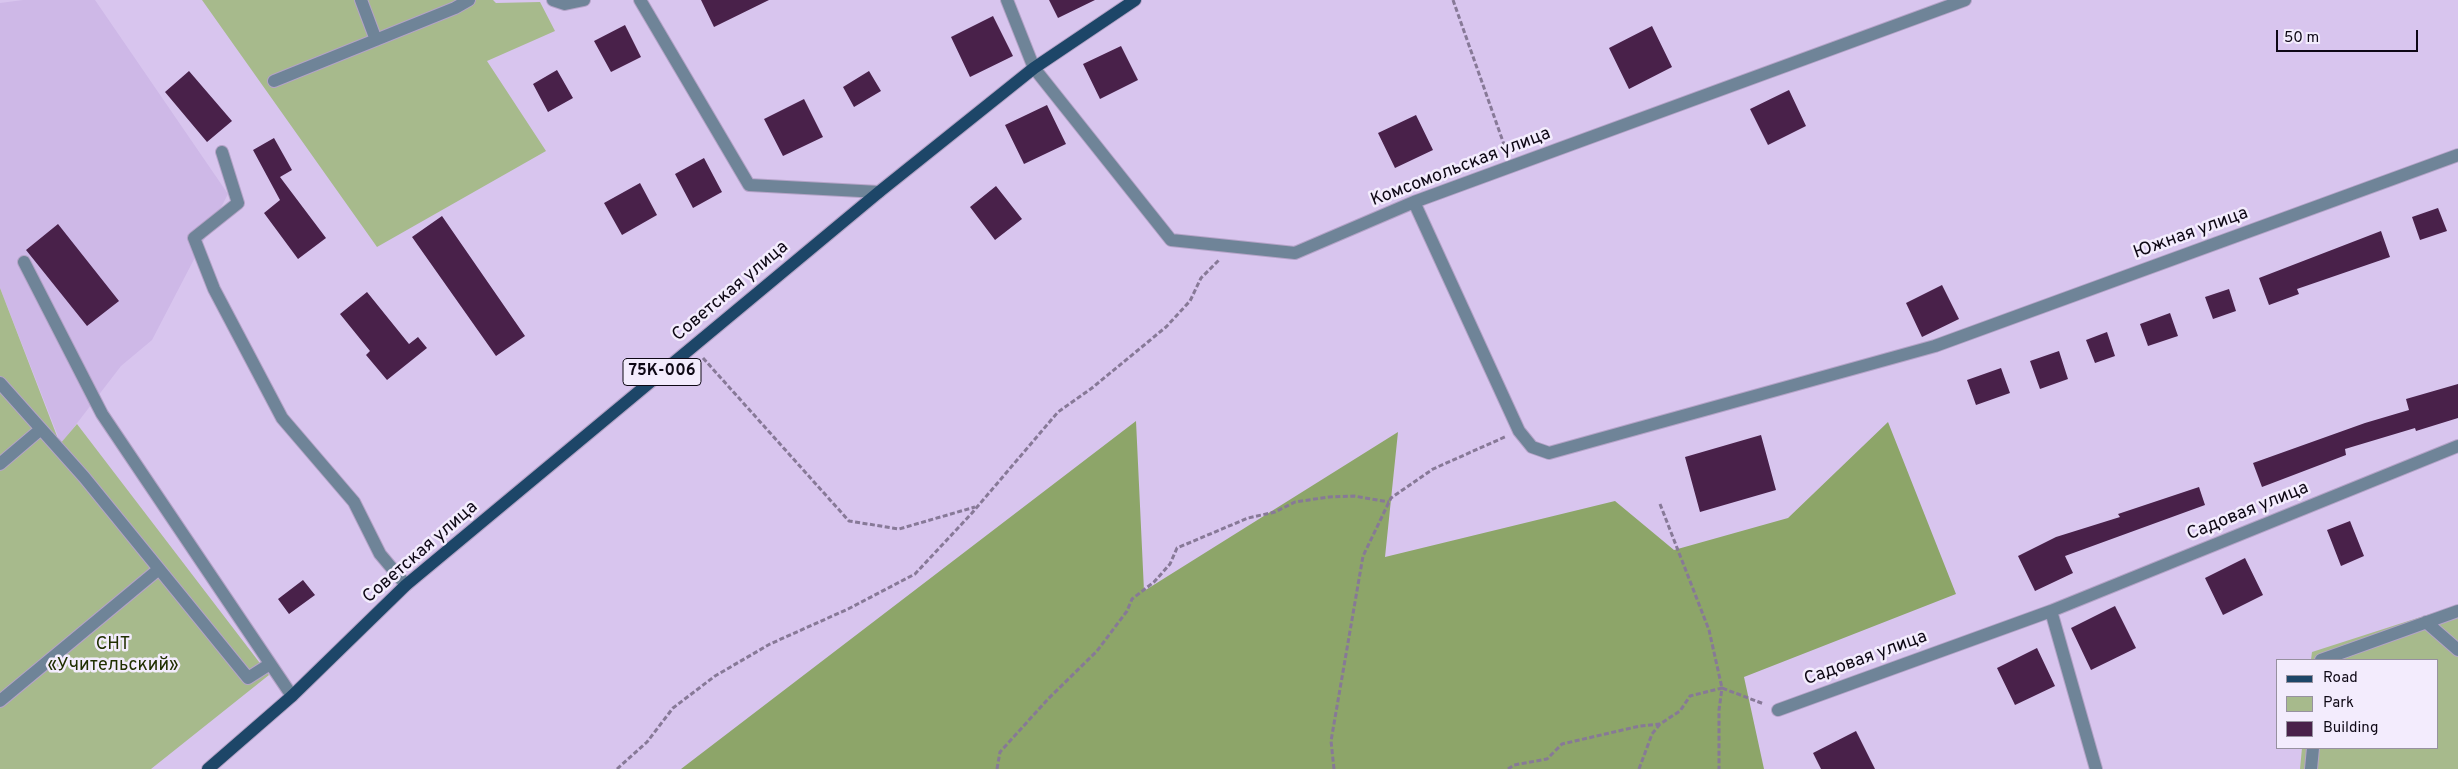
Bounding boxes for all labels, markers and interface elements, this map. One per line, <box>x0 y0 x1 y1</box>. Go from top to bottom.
scale bar <box>2278 20 2420 52</box>
text: 50 m <box>2284 29 2319 48</box>
street label: Комсомольская улица <box>1368 124 1554 212</box>
street label: Южная улица <box>2131 203 2251 265</box>
street label: Советская улица <box>669 237 793 347</box>
road number: 75К-006 <box>623 358 701 386</box>
street label: Садовая улица <box>2184 478 2312 546</box>
street label: Советская улица <box>359 497 483 609</box>
street label: Садовая улица <box>1802 627 1930 691</box>
park label: СНТ «Учительский» <box>47 634 179 676</box>
legend <box>2276 659 2438 749</box>
text: Road <box>2323 669 2358 688</box>
text: Park <box>2323 694 2354 713</box>
text: Building <box>2323 719 2378 738</box>

